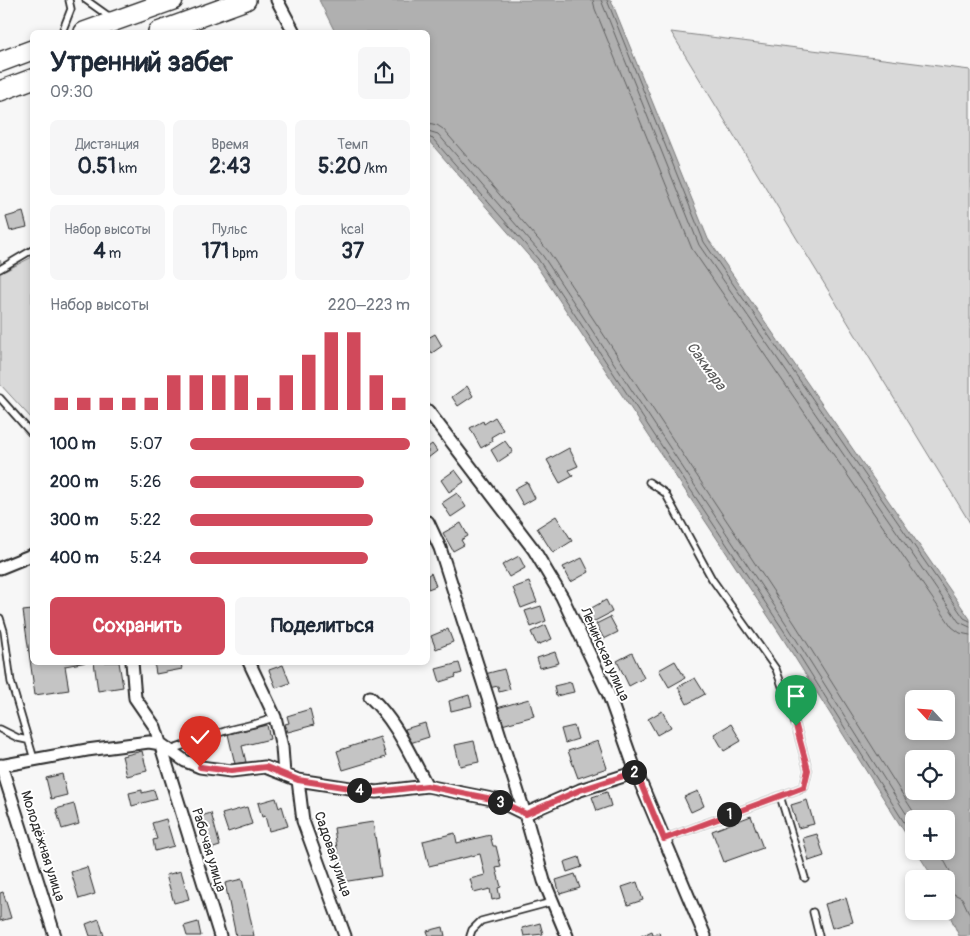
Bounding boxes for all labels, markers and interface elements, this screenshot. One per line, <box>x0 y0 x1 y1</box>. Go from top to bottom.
text: Утренний забег <box>50 45 233 80</box>
button: share <box>358 47 410 99</box>
text: 09:30 <box>50 82 93 102</box>
text: Дистанция <box>76 136 139 153</box>
text: Время <box>211 136 249 153</box>
text: Темп <box>337 136 368 153</box>
text: 0.51 <box>77 153 116 180</box>
text: 2:43 <box>209 153 251 180</box>
text: 5:20 <box>318 153 361 180</box>
text: km <box>116 160 137 177</box>
text: /km <box>361 160 387 177</box>
text: Набор высоты <box>64 221 151 238</box>
text: Пульс <box>212 221 248 238</box>
text: kcal <box>341 221 364 238</box>
text: 4 <box>93 238 106 265</box>
text: 171 <box>202 238 229 265</box>
text: 37 <box>341 238 364 265</box>
text: m <box>106 245 121 262</box>
text: bpm <box>229 245 258 262</box>
text: Набор высоты <box>50 295 149 315</box>
text: 220–223 m <box>328 295 410 315</box>
water label: Сакмара <box>682 338 730 395</box>
text: 100 m <box>50 434 96 454</box>
text: 5:07 <box>130 434 162 454</box>
text: 200 m <box>50 472 98 492</box>
text: 5:26 <box>130 472 161 492</box>
text: 300 m <box>50 510 98 530</box>
text: 5:22 <box>130 510 161 530</box>
text: 400 m <box>50 548 99 568</box>
text: 5:24 <box>130 548 161 568</box>
button: Сохранить <box>50 597 225 655</box>
button: Поделиться <box>235 597 410 655</box>
street label: Ленинская улица <box>576 604 633 704</box>
pin <box>775 675 817 726</box>
icon: arrive <box>782 682 810 710</box>
north arrow <box>905 690 955 740</box>
map controls <box>905 690 955 920</box>
pin <box>179 716 221 767</box>
icon: check <box>186 723 214 751</box>
button: locate <box>905 750 955 800</box>
pin: 2 <box>622 760 646 784</box>
text: 2 <box>631 764 638 781</box>
pin: 4 <box>346 778 372 802</box>
text: 4 <box>355 782 364 799</box>
street label: Молодёжная улица <box>17 789 69 903</box>
pin: 3 <box>488 790 512 814</box>
text: 3 <box>497 794 504 811</box>
pin: 1 <box>716 802 742 826</box>
street label: Рабочая улица <box>188 806 230 894</box>
text: 1 <box>727 806 732 823</box>
street label: Садовая улица <box>310 809 356 899</box>
button: + <box>905 810 955 860</box>
button: − <box>905 870 955 920</box>

